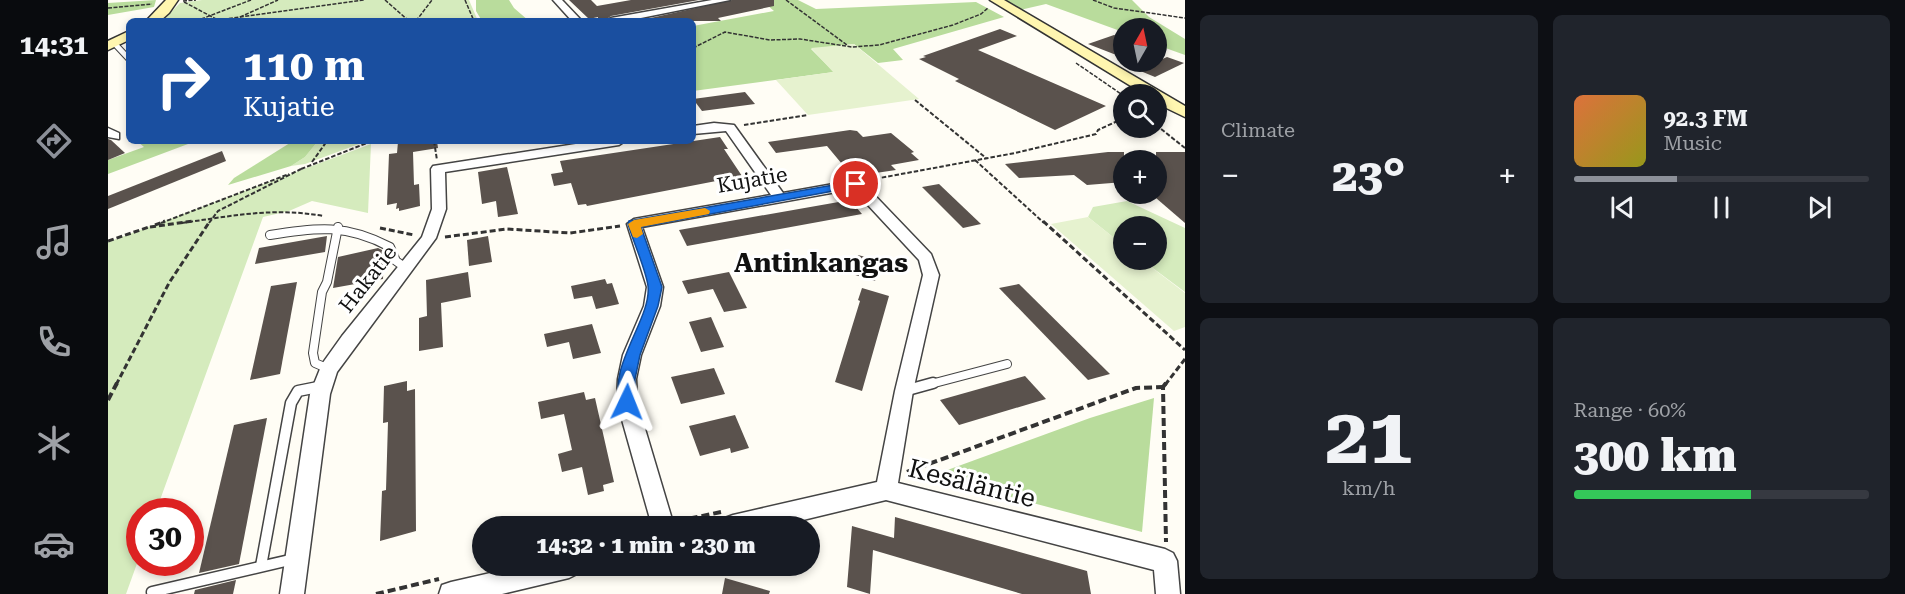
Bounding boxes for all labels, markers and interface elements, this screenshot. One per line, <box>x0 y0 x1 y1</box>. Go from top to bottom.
north arrow <box>1113 18 1167 72</box>
map controls <box>1113 18 1167 270</box>
text: 14:31 <box>20 29 88 61</box>
text: 110 m <box>243 41 365 90</box>
icon: right <box>144 42 222 120</box>
button: search <box>1113 84 1167 138</box>
text: Kujatie <box>243 91 334 123</box>
text: 92.3 FM <box>1664 106 1748 131</box>
text: Climate <box>1221 118 1295 142</box>
icon: directions <box>33 120 75 162</box>
text: Music <box>1664 131 1722 155</box>
text: 23° <box>1332 149 1405 202</box>
button: + <box>1113 150 1167 204</box>
text: − <box>1221 156 1239 195</box>
text: + <box>1498 156 1517 195</box>
pin <box>830 158 881 209</box>
street label: Kujatie <box>715 162 789 198</box>
icon: arrive <box>839 167 872 200</box>
icon: previous <box>1606 191 1639 224</box>
icon: pause <box>1705 191 1738 224</box>
icon: next <box>1803 191 1836 224</box>
button: − <box>1113 216 1167 270</box>
icon: music <box>33 221 75 263</box>
street label: Hakatie <box>334 241 402 317</box>
district label: Antinkangas <box>734 247 908 279</box>
icon: phone <box>33 321 75 363</box>
position arrow <box>595 370 659 434</box>
text: 21 <box>1325 391 1412 482</box>
text: Range · 60% <box>1574 398 1686 422</box>
icon: climate <box>33 422 75 464</box>
text: 300 km <box>1574 429 1737 482</box>
street label: Kesäläntie <box>905 453 1039 513</box>
text: km/h <box>1342 476 1396 500</box>
speed limit sign: 30 <box>126 498 204 576</box>
icon: car <box>33 523 75 565</box>
text: 14:32 · 1 min · 230 m <box>536 533 756 558</box>

